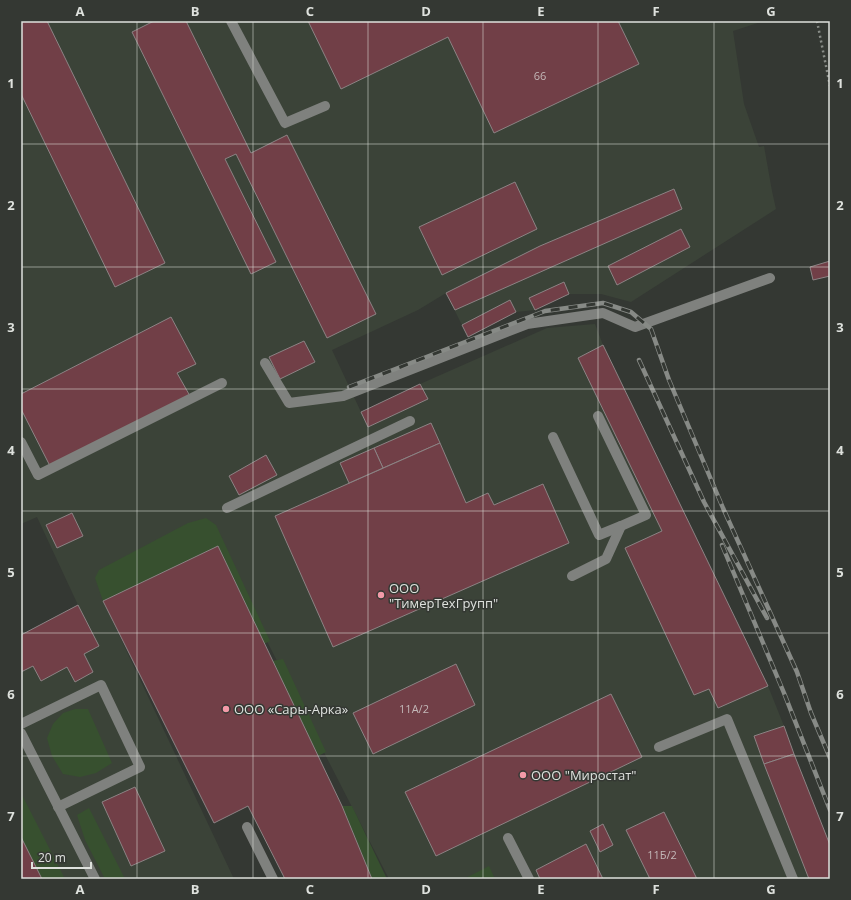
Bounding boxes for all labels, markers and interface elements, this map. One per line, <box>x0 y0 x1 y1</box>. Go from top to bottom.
text: A <box>76 2 85 20</box>
text: B <box>191 2 200 20</box>
text: C <box>306 2 314 20</box>
text: D <box>421 2 431 20</box>
text: E <box>537 2 545 20</box>
text: F <box>652 2 660 20</box>
text: G <box>766 2 776 20</box>
house number: 66 <box>534 68 546 83</box>
text: 1 <box>7 74 15 92</box>
text: 1 <box>836 74 844 92</box>
text: 2 <box>7 196 15 214</box>
text: 2 <box>836 196 844 214</box>
text: 3 <box>7 318 15 336</box>
text: 3 <box>836 318 844 336</box>
text: 4 <box>7 441 15 459</box>
text: 4 <box>836 441 844 459</box>
text: 5 <box>7 563 15 581</box>
text: 5 <box>836 563 844 581</box>
place label: ООО "ТимерТехГрупп" <box>389 579 498 612</box>
marker: ООО "ТимерТехГрупп" <box>376 590 386 600</box>
text: 6 <box>7 685 15 703</box>
text: 6 <box>836 685 844 703</box>
place label: ООО «Сары-Арка» <box>234 700 348 718</box>
house number: 11А/2 <box>399 701 429 716</box>
marker: ООО «Сары-Арка» <box>221 704 231 714</box>
place label: ООО "Миростат" <box>531 766 637 784</box>
marker: ООО "Миростат" <box>518 770 528 780</box>
text: 7 <box>7 807 15 825</box>
text: 7 <box>836 807 844 825</box>
scale bar <box>32 844 91 870</box>
house number: 11Б/2 <box>647 847 677 862</box>
text: 20 m <box>38 849 66 866</box>
text: A <box>76 880 85 898</box>
text: B <box>191 880 200 898</box>
text: C <box>306 880 314 898</box>
text: D <box>421 880 431 898</box>
text: E <box>537 880 545 898</box>
text: F <box>652 880 660 898</box>
text: G <box>766 880 776 898</box>

